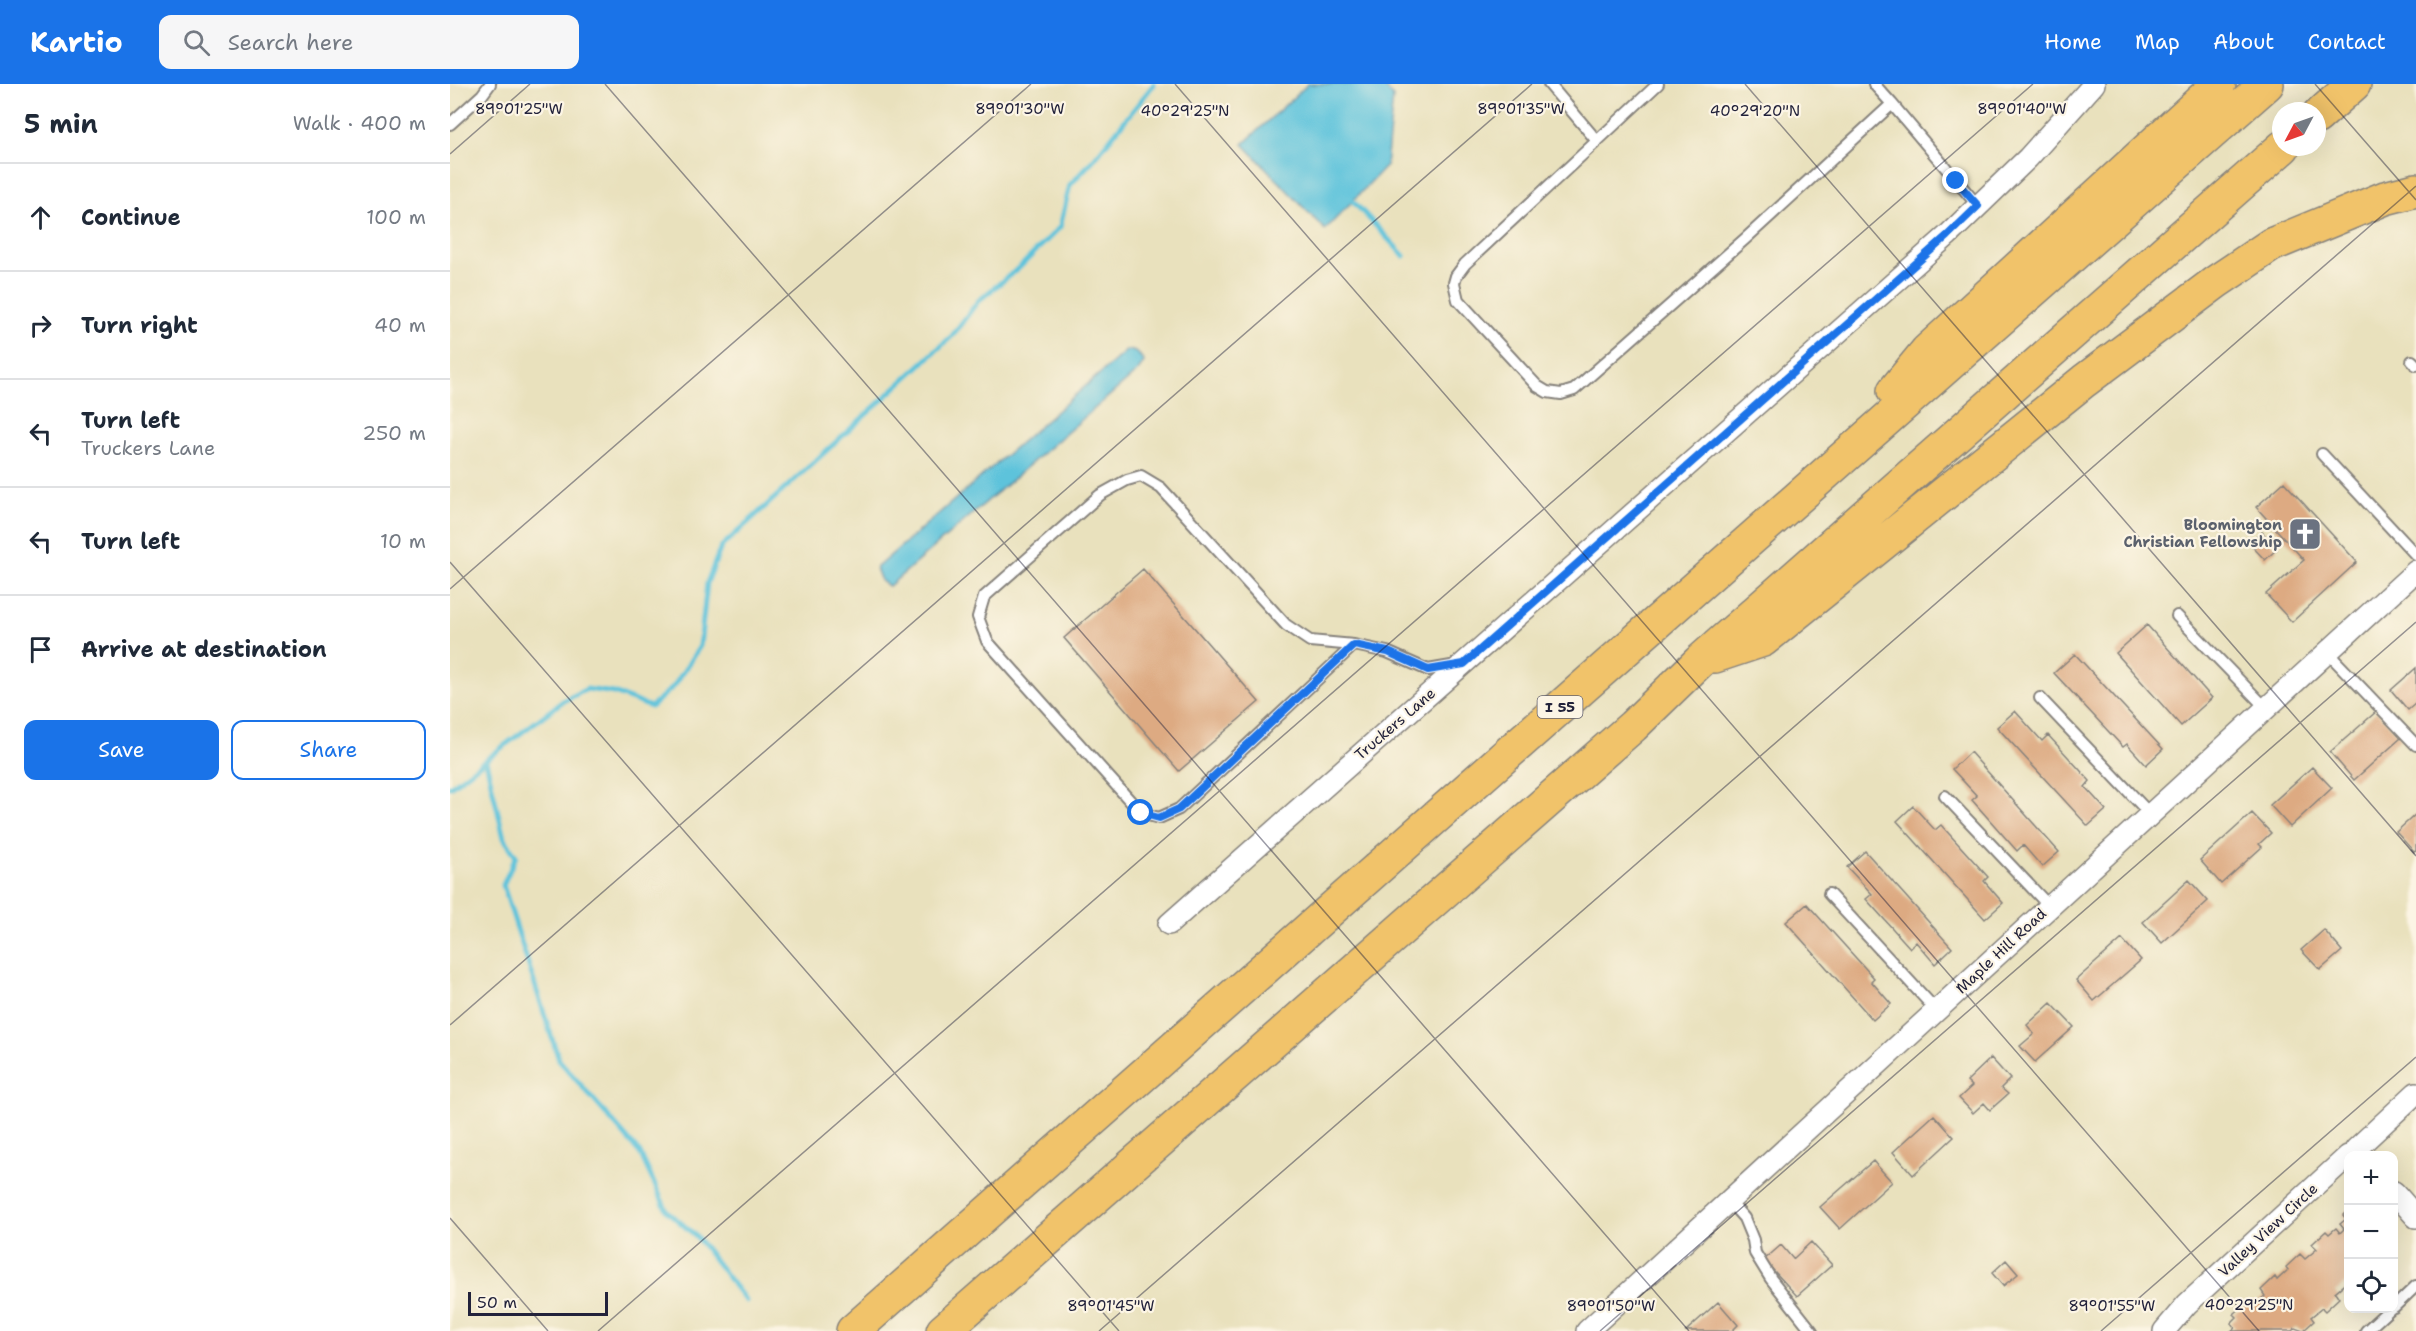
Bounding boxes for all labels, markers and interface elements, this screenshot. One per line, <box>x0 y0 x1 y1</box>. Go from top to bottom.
search box <box>159 15 579 69</box>
text: Kartio <box>30 23 123 61</box>
icon: search <box>180 26 213 59</box>
text: Search here <box>228 28 353 57</box>
text: Home <box>2044 28 2102 56</box>
text: Map <box>2135 28 2180 56</box>
text: About <box>2213 28 2274 56</box>
text: Contact <box>2307 28 2386 56</box>
text: 89°01'25"W <box>475 99 563 119</box>
text: 89°01'30"W <box>975 99 1065 119</box>
text: 89°01'35"W <box>1477 99 1565 119</box>
text: 89°01'40"W <box>1977 99 2067 119</box>
text: 40°29'25"N <box>1141 101 1229 121</box>
text: 40°29'20"N <box>1710 101 1800 121</box>
north arrow <box>2272 102 2326 156</box>
text: 5 min <box>24 106 98 141</box>
text: Walk · 400 m <box>293 110 426 136</box>
route end <box>1942 167 1968 193</box>
icon: ahead <box>24 201 57 234</box>
text: Continue <box>81 203 181 232</box>
text: 100 m <box>366 204 426 230</box>
icon: right <box>24 309 57 342</box>
text: Turn right <box>81 311 198 340</box>
text: 40 m <box>374 312 426 338</box>
text: Turn left <box>81 406 180 435</box>
icon: left <box>24 417 57 450</box>
text: 250 m <box>362 420 426 446</box>
text: Truckers Lane <box>81 435 215 461</box>
place label: Bloomington Christian Fellowship <box>2123 515 2282 552</box>
church icon: Bloomington Christian Fellowship <box>2287 516 2323 552</box>
icon: left <box>24 525 57 558</box>
text: Turn left <box>81 527 180 556</box>
text: 10 m <box>380 528 426 554</box>
icon: arrive <box>24 633 57 666</box>
text: Arrive at destination <box>81 635 327 664</box>
street label: Truckers Lane <box>1350 683 1440 765</box>
road number: I 55 <box>1538 696 1582 718</box>
button: Save <box>24 720 219 780</box>
button: Share <box>231 720 426 780</box>
route start <box>1127 799 1153 825</box>
street label: Maple Hill Road <box>1951 904 2051 998</box>
map controls <box>2344 1151 2398 1313</box>
button: + <box>2344 1151 2398 1205</box>
street label: Valley View Circle <box>2214 1179 2322 1281</box>
button: − <box>2344 1205 2398 1259</box>
button: locate <box>2344 1259 2398 1313</box>
scale bar <box>468 1289 608 1316</box>
text: 50 m <box>477 1292 517 1313</box>
text: 40°29'25"N <box>2205 1295 2293 1315</box>
text: 89°01'45"W <box>1067 1296 1155 1316</box>
text: 89°01'50"W <box>1567 1296 1655 1316</box>
text: 89°01'55"W <box>2069 1296 2155 1316</box>

